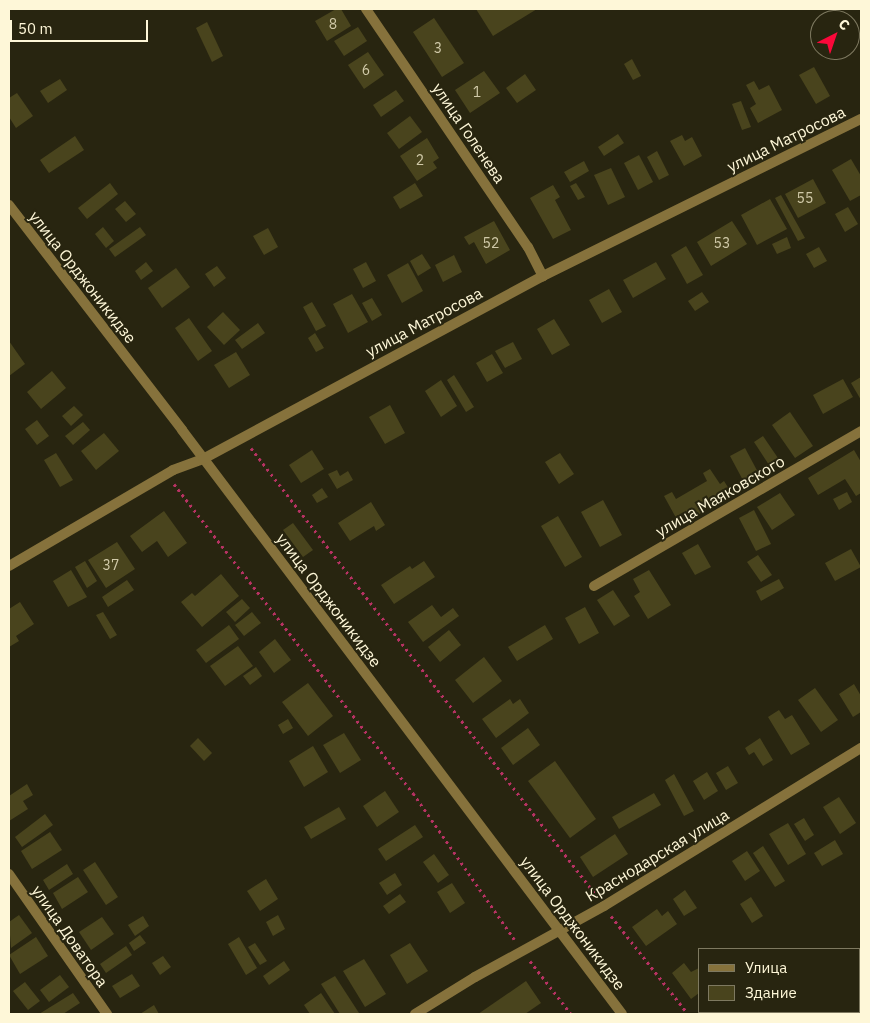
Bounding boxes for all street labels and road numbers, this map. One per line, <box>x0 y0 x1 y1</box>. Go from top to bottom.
street label: улица Голенева <box>428 79 510 187</box>
street label: улица Матросова <box>724 102 848 176</box>
street label: улица Орджоникидзе <box>25 207 141 347</box>
street label: улица Матросова <box>362 283 486 361</box>
street label: улица Маяковского <box>652 451 788 541</box>
street label: улица Орджоникидзе <box>272 529 386 671</box>
street label: Краснодарская улица <box>582 805 732 905</box>
street label: улица Орджоникидзе <box>516 852 630 994</box>
street label: улица Доватора <box>28 881 112 991</box>

